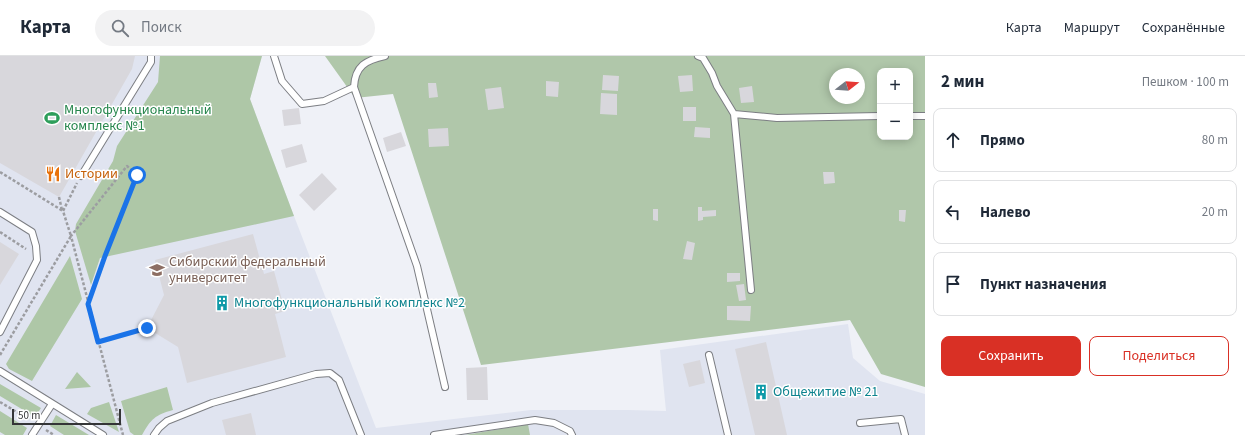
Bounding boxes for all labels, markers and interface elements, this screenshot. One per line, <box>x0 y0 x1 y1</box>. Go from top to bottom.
search box <box>95 10 375 46</box>
text: Карта <box>20 14 71 41</box>
icon: search <box>109 17 131 39</box>
text: Поиск <box>141 17 182 38</box>
text: Карта <box>1006 18 1042 38</box>
text: Маршрут <box>1064 18 1120 38</box>
text: Сохранённые <box>1142 18 1225 38</box>
north arrow <box>829 68 865 104</box>
map controls <box>877 68 913 140</box>
button: + <box>877 68 913 104</box>
text: 2 мин <box>941 70 984 94</box>
text: Пешком · 100 m <box>1142 73 1229 91</box>
place label: Многофункциональный комплекс №1 <box>64 100 212 136</box>
button: − <box>877 104 913 140</box>
sports icon: Многофункциональный комплекс №1 <box>43 109 61 127</box>
icon: ahead <box>942 129 964 151</box>
text: Прямо <box>980 130 1025 151</box>
text: 80 m <box>1202 131 1228 149</box>
place label: Истории <box>65 164 118 184</box>
restaurant icon: Истории <box>44 165 62 183</box>
route start <box>128 166 146 184</box>
icon: left <box>942 201 964 223</box>
text: Налево <box>980 202 1031 223</box>
text: 20 m <box>1202 203 1228 221</box>
place label: Сибирский федеральный университет <box>169 252 326 288</box>
school or university icon: Сибирский федеральный университет <box>148 261 166 279</box>
icon: arrive <box>942 273 964 295</box>
text: Пункт назначения <box>980 274 1107 295</box>
place label: Многофункциональный комплекс №2 <box>234 293 465 313</box>
building icon: Многофункциональный комплекс №2 <box>213 294 231 312</box>
route end <box>138 319 156 337</box>
button: Сохранить <box>941 336 1081 376</box>
button: Поделиться <box>1089 336 1229 376</box>
place label: Общежитие № 21 <box>773 382 878 402</box>
building icon: Общежитие № 21 <box>752 383 770 401</box>
scale bar <box>12 407 121 426</box>
text: 50 m <box>18 408 40 423</box>

